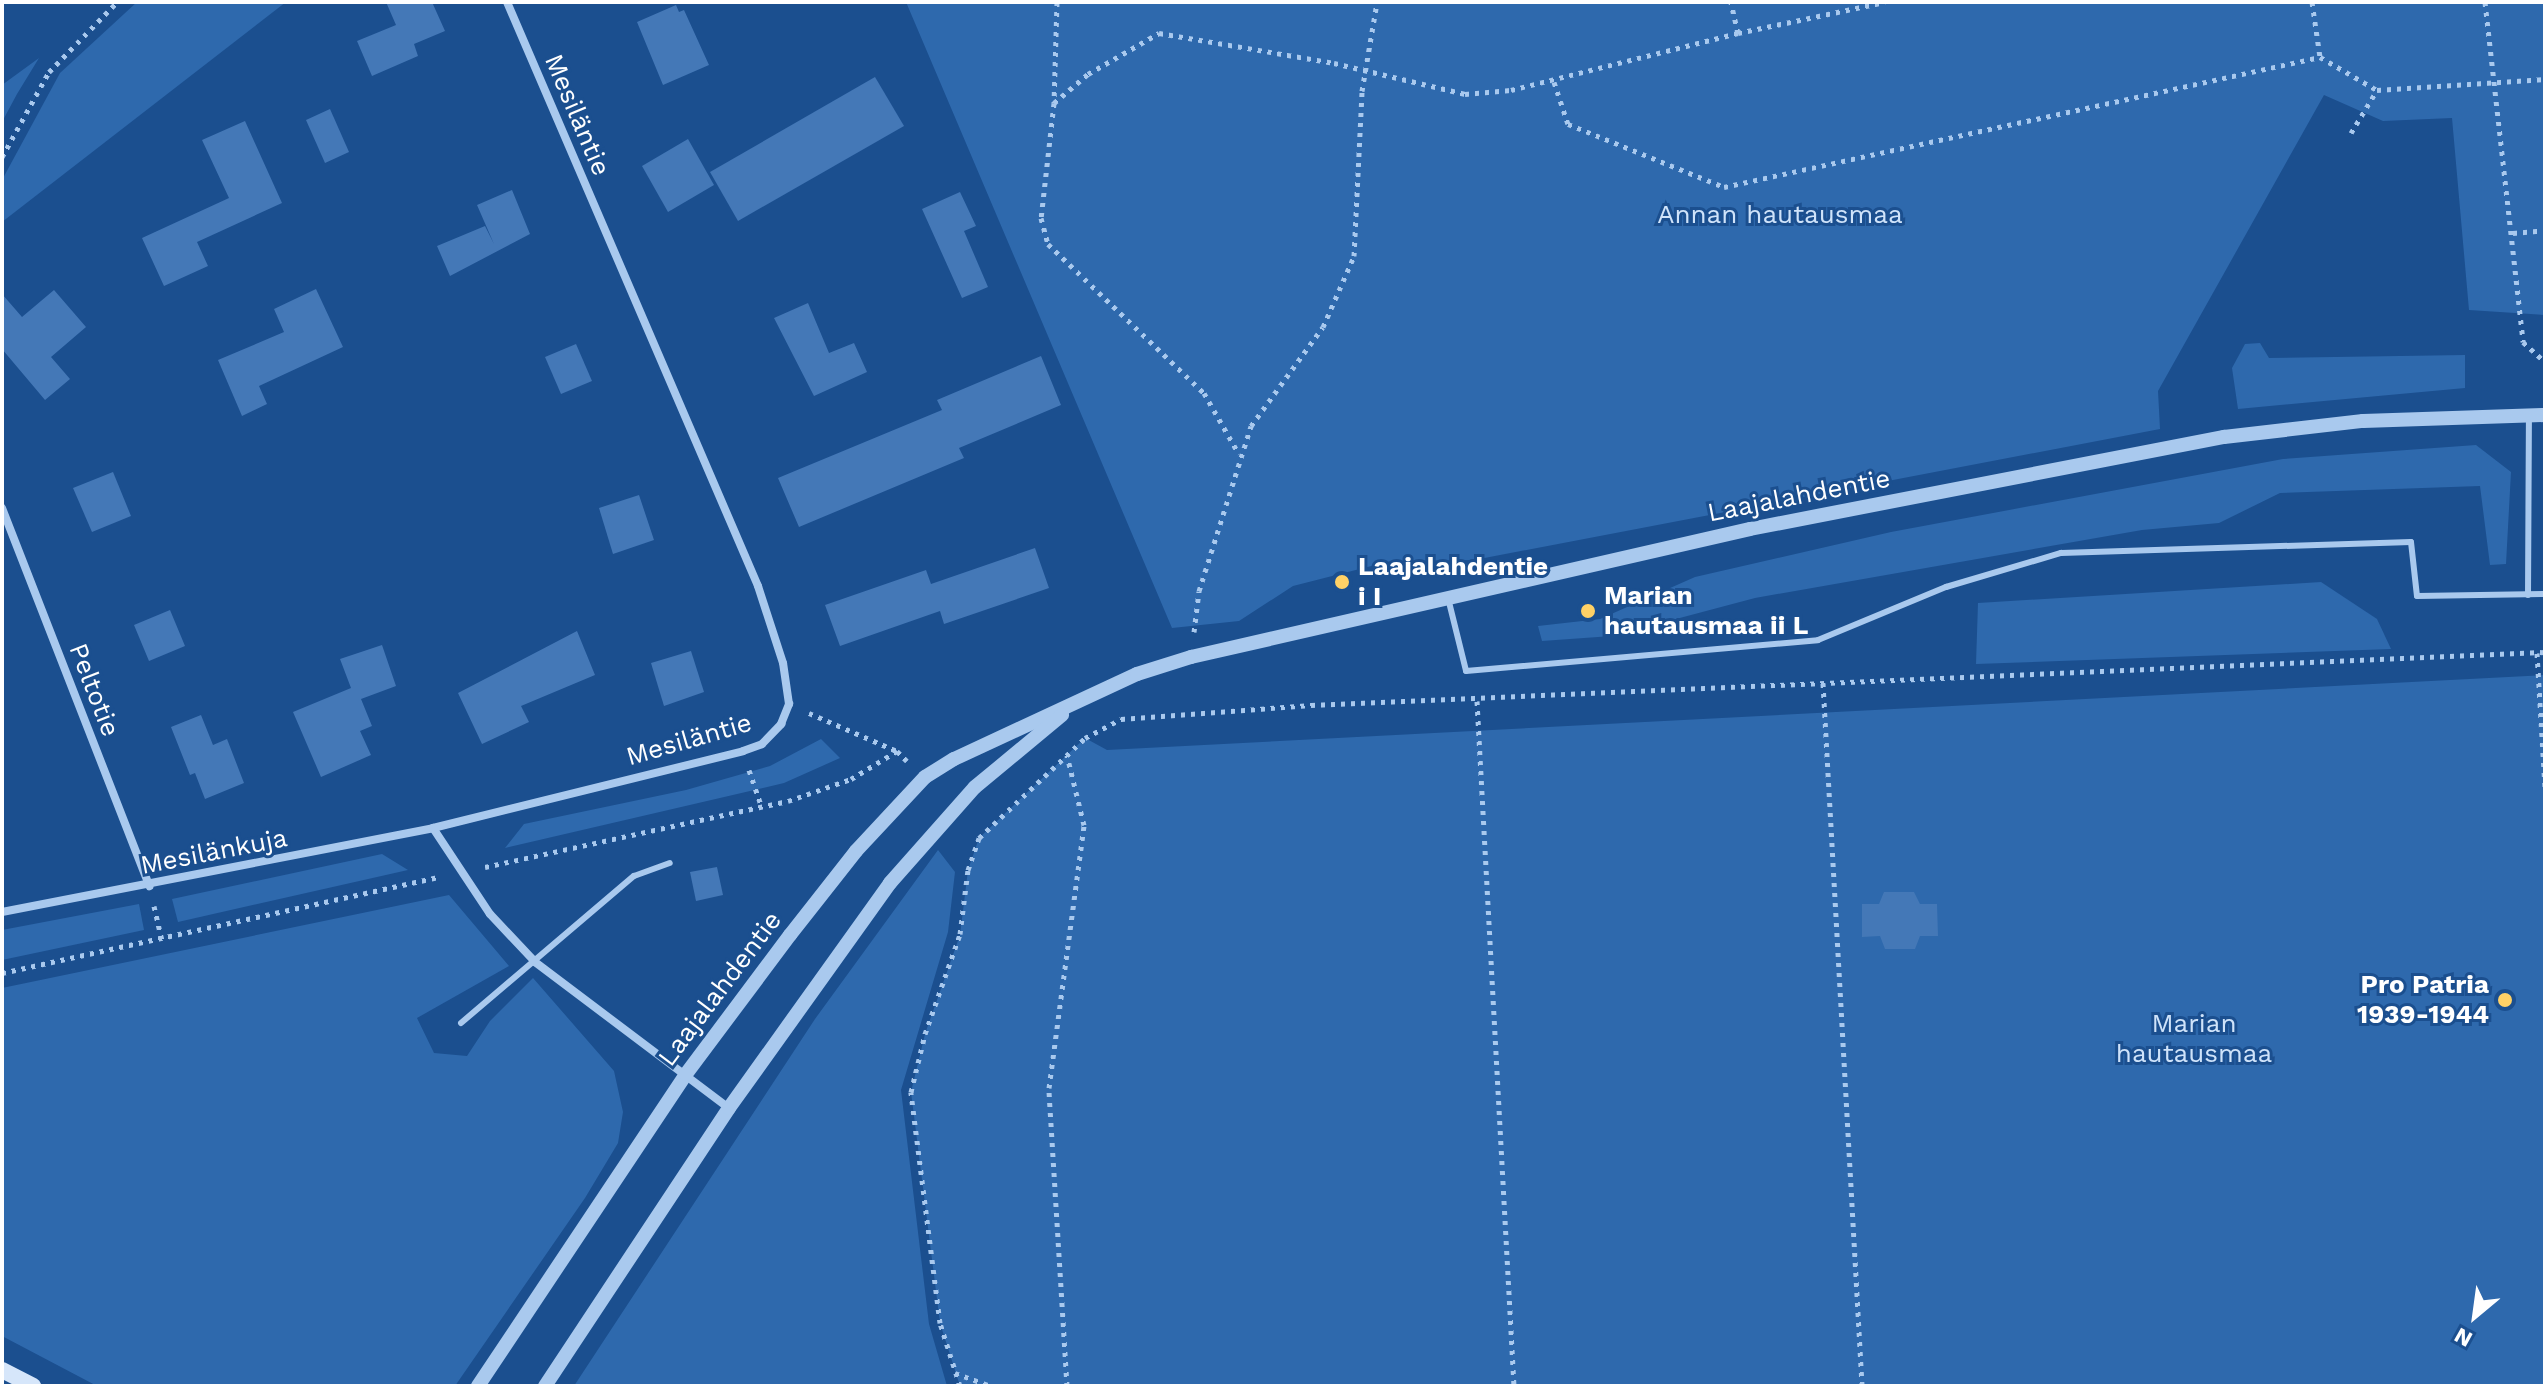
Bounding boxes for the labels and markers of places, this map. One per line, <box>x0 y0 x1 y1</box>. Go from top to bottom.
place label: Laajalahdentie i I <box>1358 551 1548 612</box>
marker: Laajalahdentie i I <box>1333 573 1351 591</box>
place label: Marian hautausmaa ii L <box>1604 580 1809 642</box>
marker: Marian hautausmaa ii L <box>1579 602 1597 620</box>
place label: Pro Patria 1939-1944 <box>2357 969 2489 1030</box>
marker: Pro Patria 1939-1944 <box>2496 991 2514 1009</box>

